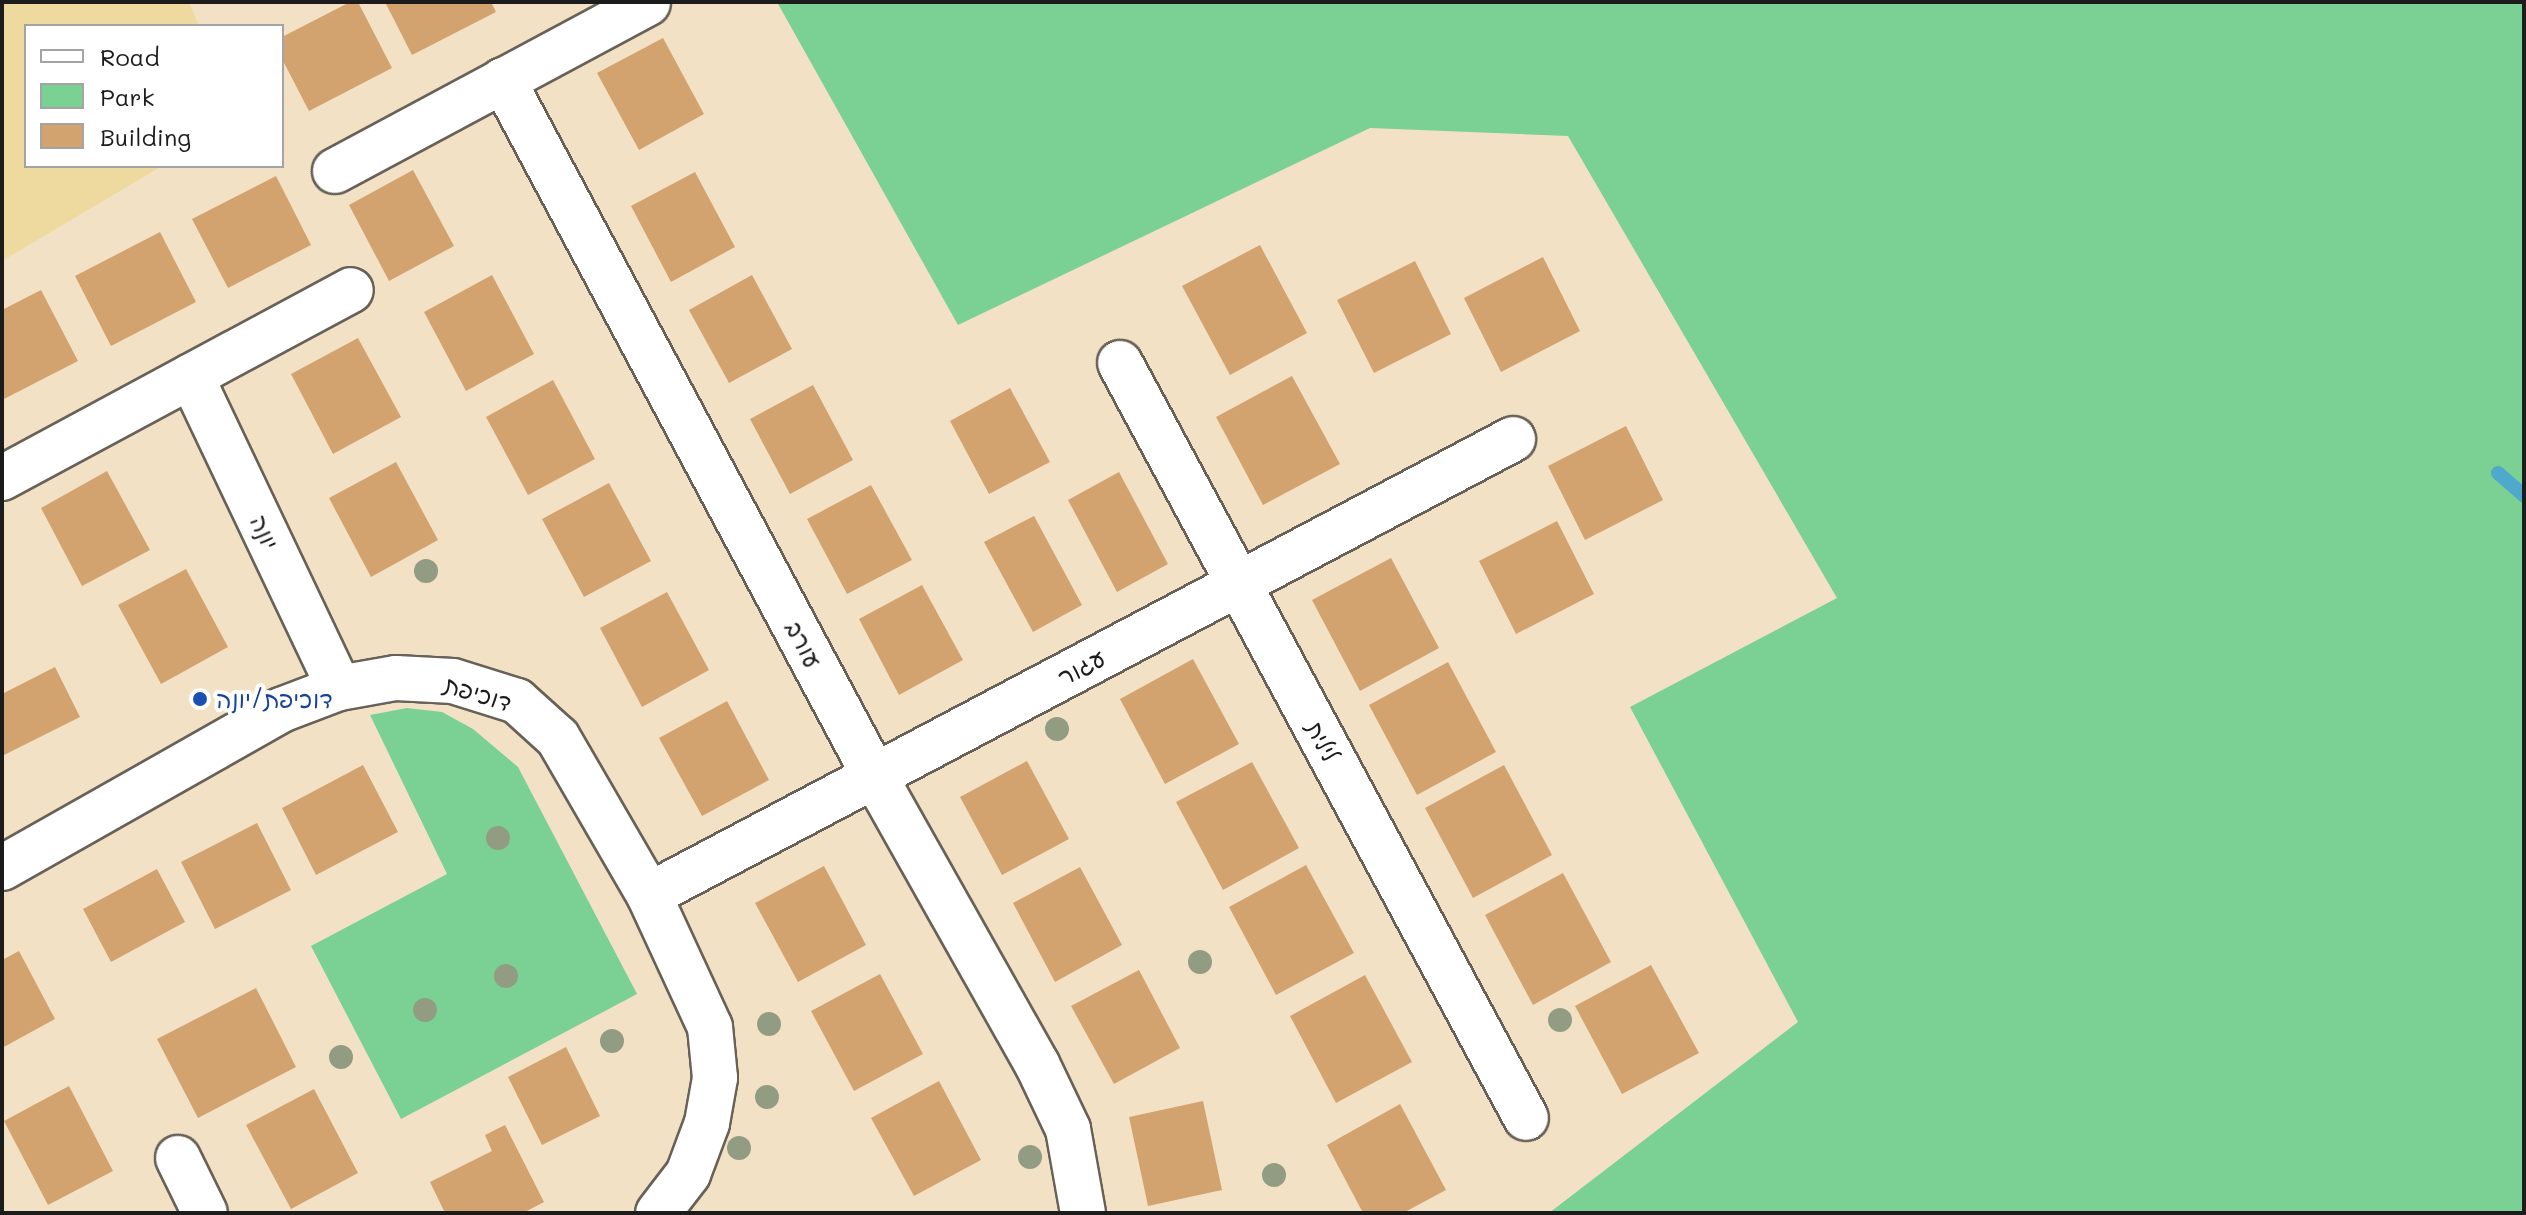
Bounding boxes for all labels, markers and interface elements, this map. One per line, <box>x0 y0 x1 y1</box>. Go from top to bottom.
legend <box>24 24 284 168</box>
text: Road <box>100 41 160 72</box>
text: Park <box>100 81 154 112</box>
text: Building <box>100 121 191 152</box>
street label: יונה <box>245 510 285 554</box>
street label: עורב <box>780 616 828 672</box>
street label: עגור <box>1053 643 1109 691</box>
street label: דוכיפת <box>441 669 515 717</box>
place label: דוכיפת/יונה <box>216 685 333 713</box>
marker: דוכיפת/יונה <box>191 690 209 708</box>
street label: לילית <box>1301 716 1345 766</box>

